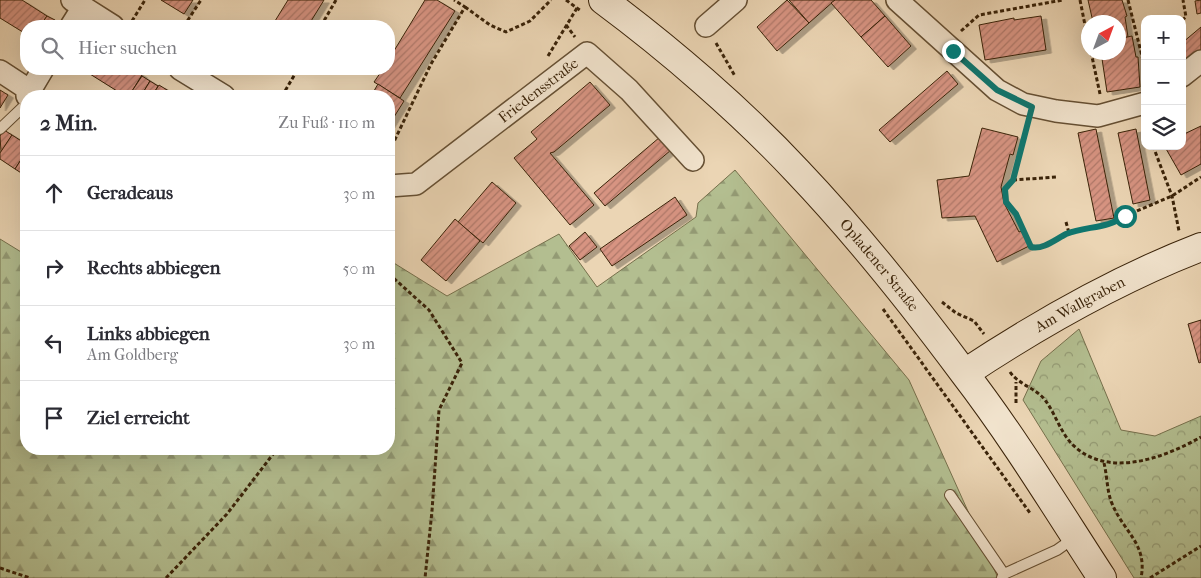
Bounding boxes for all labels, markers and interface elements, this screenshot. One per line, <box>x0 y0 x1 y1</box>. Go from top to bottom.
north arrow <box>1081 15 1126 60</box>
map controls <box>1141 15 1186 150</box>
button: + <box>1141 15 1186 60</box>
search box <box>20 20 395 75</box>
icon: search <box>38 34 66 62</box>
text: Hier suchen <box>78 37 177 59</box>
route end <box>942 40 965 63</box>
street label: Friedensstraße <box>495 54 582 127</box>
button: − <box>1141 60 1186 105</box>
button: layers <box>1141 105 1186 150</box>
text: 2 Min. <box>40 111 97 135</box>
text: Zu Fuß · 110 m <box>278 113 375 132</box>
icon: ahead <box>40 179 68 207</box>
text: Geradeaus <box>87 182 173 204</box>
text: 30 m <box>343 184 375 203</box>
route start <box>1114 205 1137 228</box>
street label: Opladener Straße <box>836 215 923 315</box>
icon: right <box>40 254 68 282</box>
text: Rechts abbiegen <box>87 257 221 279</box>
text: 50 m <box>343 259 375 278</box>
street label: Am Wallgraben <box>1031 273 1128 337</box>
text: Links abbiegen <box>87 323 210 345</box>
icon: left <box>40 329 68 357</box>
text: 30 m <box>343 334 375 353</box>
text: Am Goldberg <box>87 345 178 364</box>
icon: arrive <box>40 404 68 432</box>
text: Ziel erreicht <box>87 407 190 429</box>

